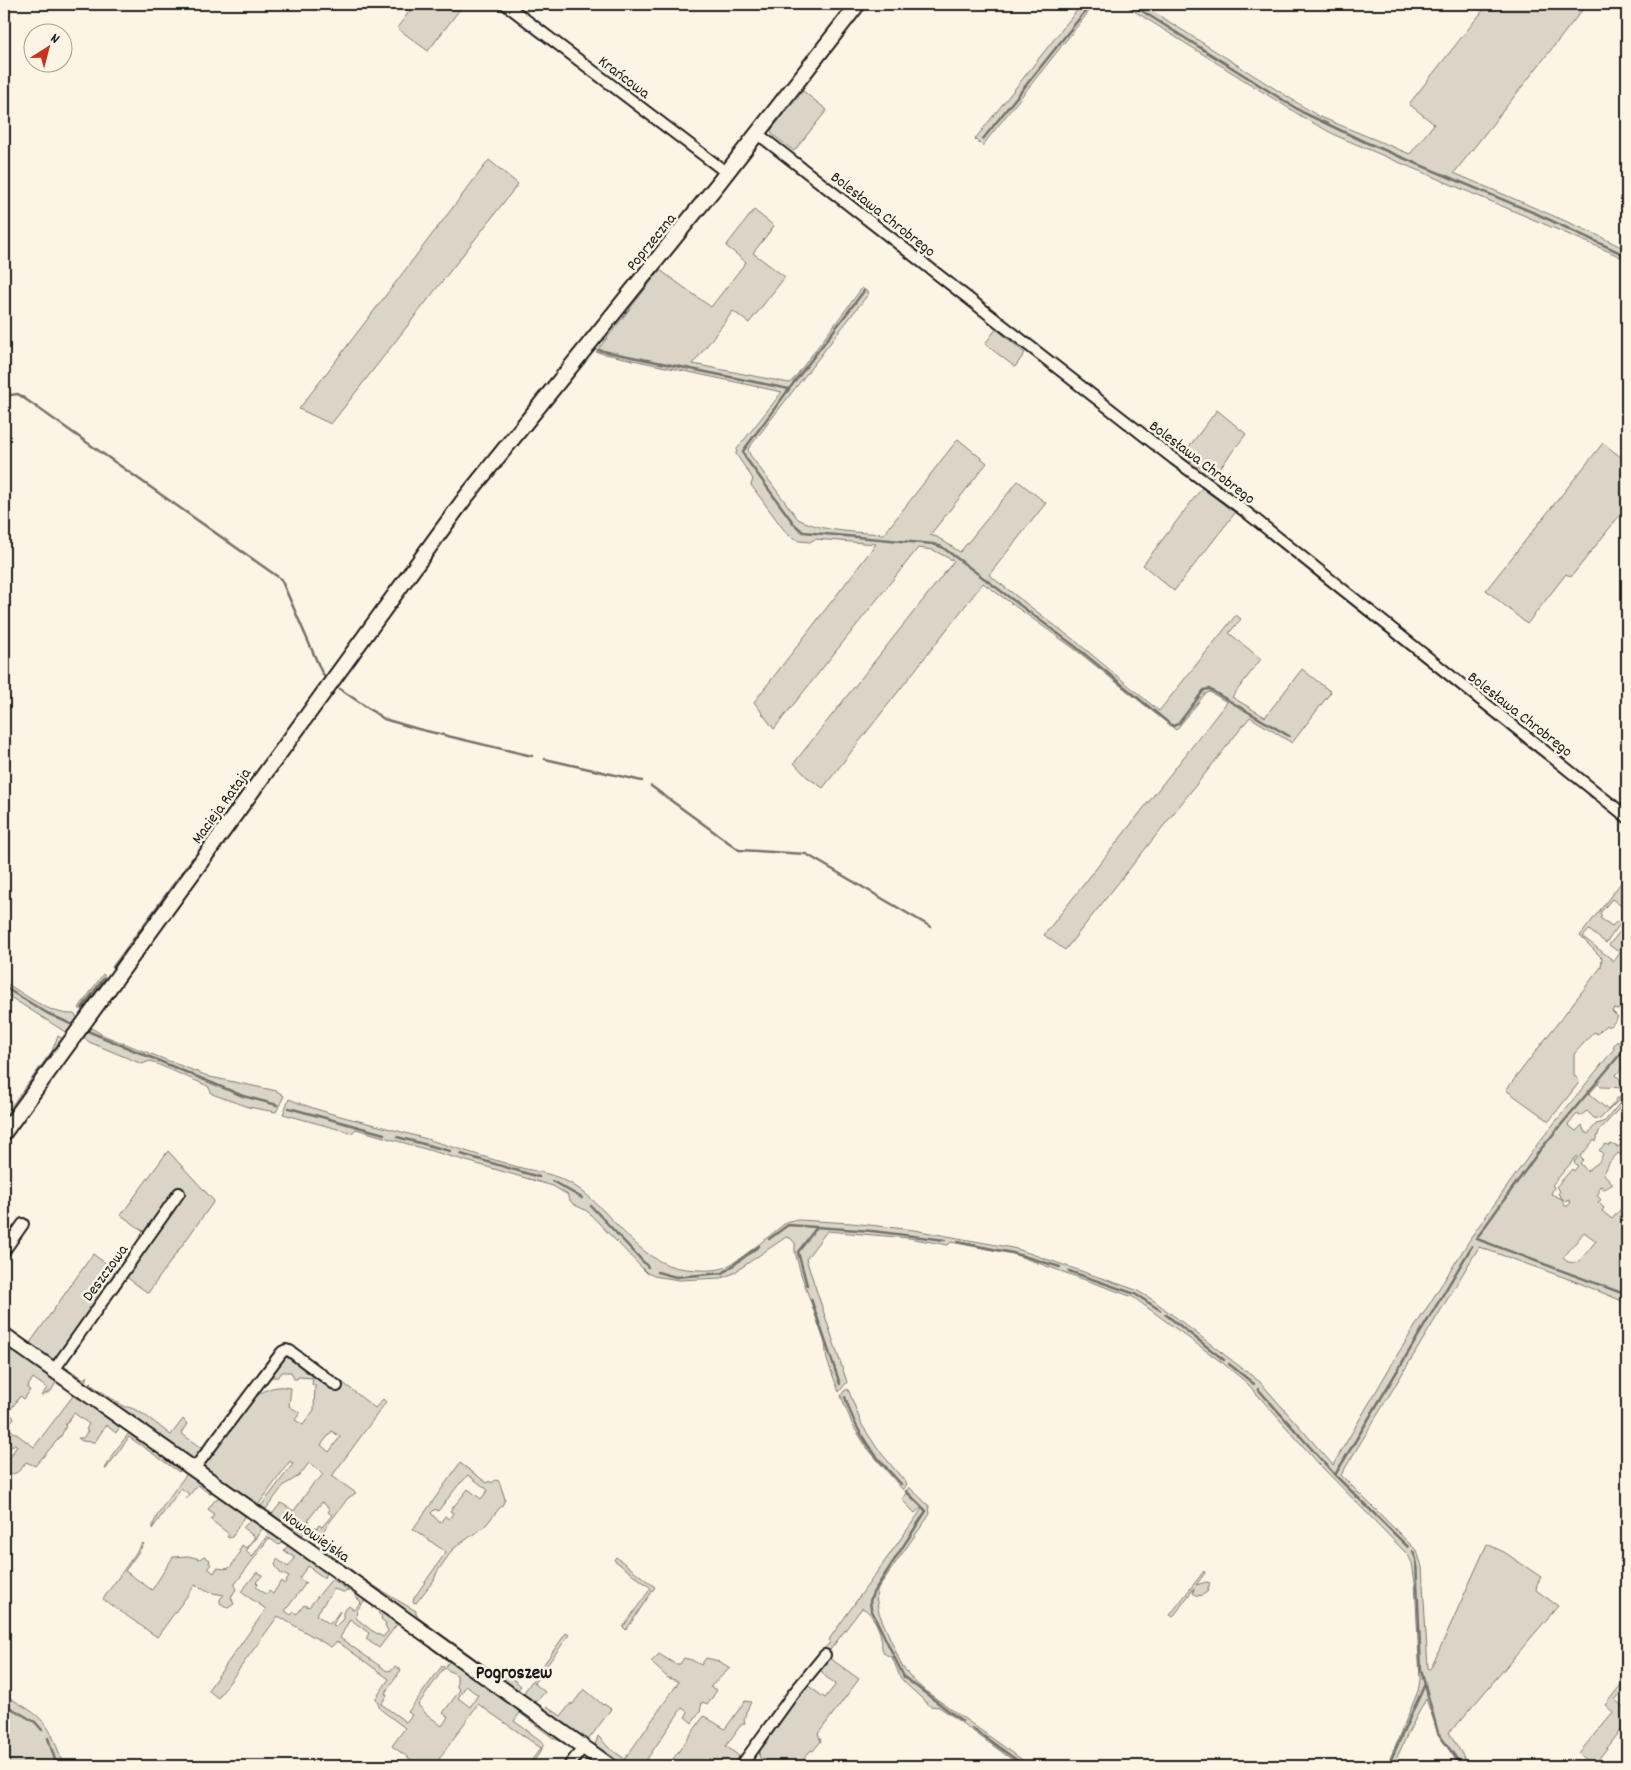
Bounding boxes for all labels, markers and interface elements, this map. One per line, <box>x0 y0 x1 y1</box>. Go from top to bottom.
north arrow <box>22 22 72 72</box>
text: N <box>46 29 63 49</box>
street label: Krańcowa <box>593 51 655 105</box>
street label: Bolesława Chrobrego <box>825 167 940 263</box>
street label: Poprzeczna <box>622 208 683 276</box>
street label: Bolesława Chrobrego <box>1144 415 1259 511</box>
street label: Bolesława Chrobrego <box>1462 667 1577 763</box>
street label: Macieja Rataja <box>187 763 258 849</box>
street label: Deszczowa <box>77 1240 135 1307</box>
street label: Nowowiejska <box>277 1505 354 1569</box>
district label: Pogroszew <box>476 1661 552 1688</box>

